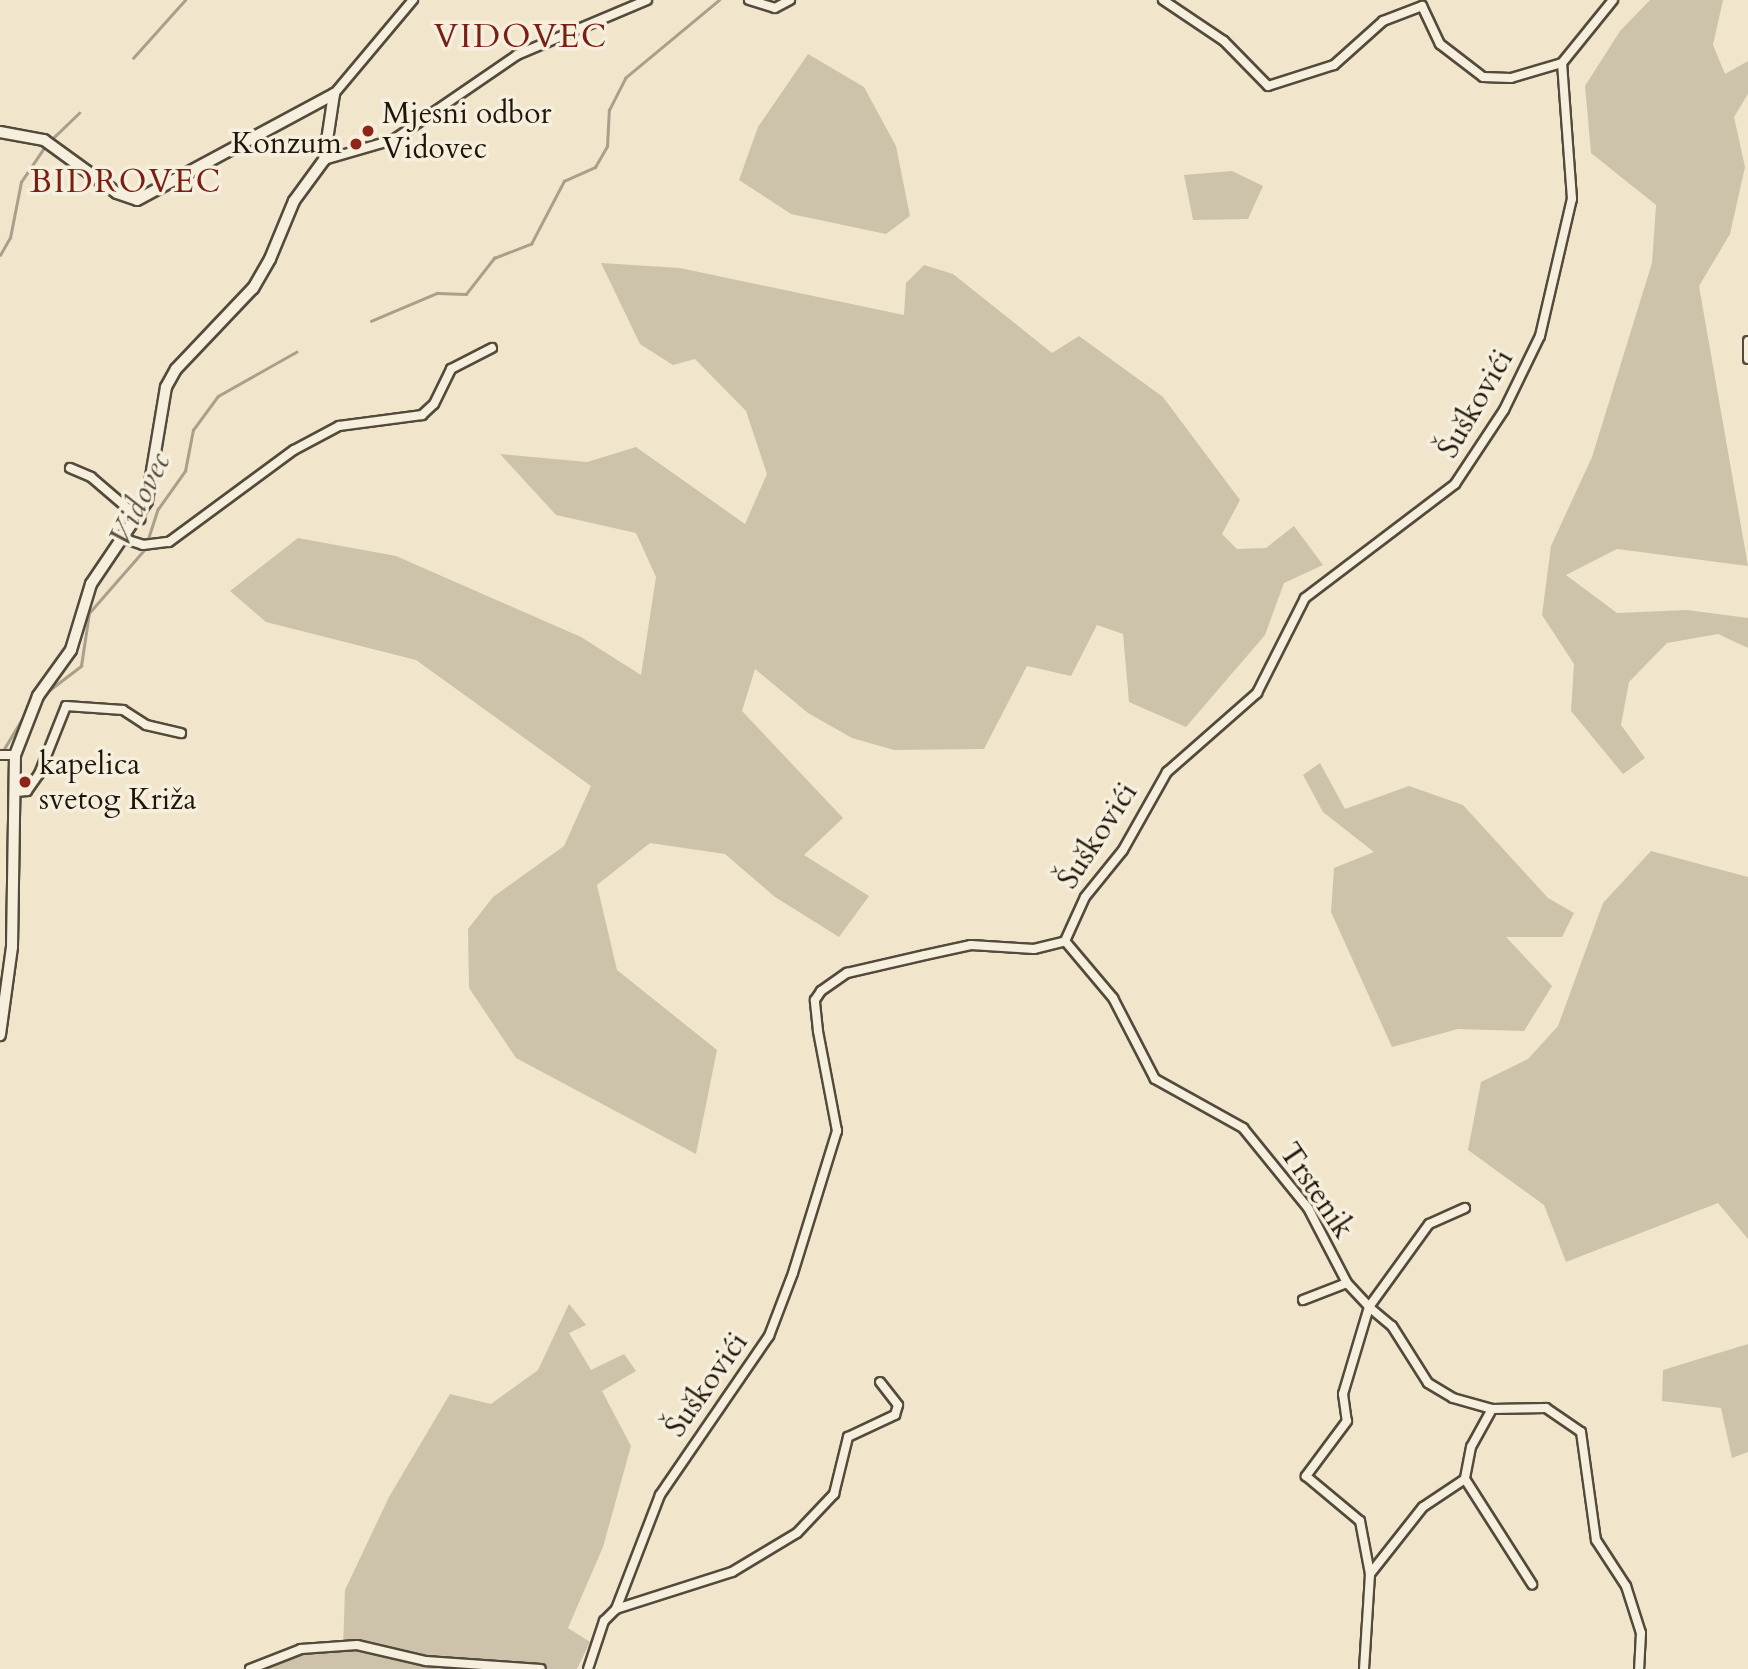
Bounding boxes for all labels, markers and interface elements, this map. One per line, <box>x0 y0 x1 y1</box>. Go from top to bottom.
district label: VIDOVEC <box>435 17 607 57</box>
place label: Mjesni odbor Vidovec <box>382 96 551 166</box>
marker: Mjesni odbor Vidovec <box>360 123 376 139</box>
place label: Konzum <box>231 126 342 162</box>
marker: Konzum <box>348 136 364 152</box>
district label: BIDROVEC <box>31 163 221 201</box>
street label: Šuškovići <box>1431 343 1521 465</box>
water label: Vidovec <box>101 447 179 553</box>
place label: kapelica svetog Križa <box>39 747 196 818</box>
marker: kapelica svetog Križa <box>17 774 33 790</box>
street label: Šuškovići <box>1050 776 1146 896</box>
street label: Trstenik <box>1271 1136 1361 1246</box>
street label: Šuškovići <box>658 1326 756 1444</box>

